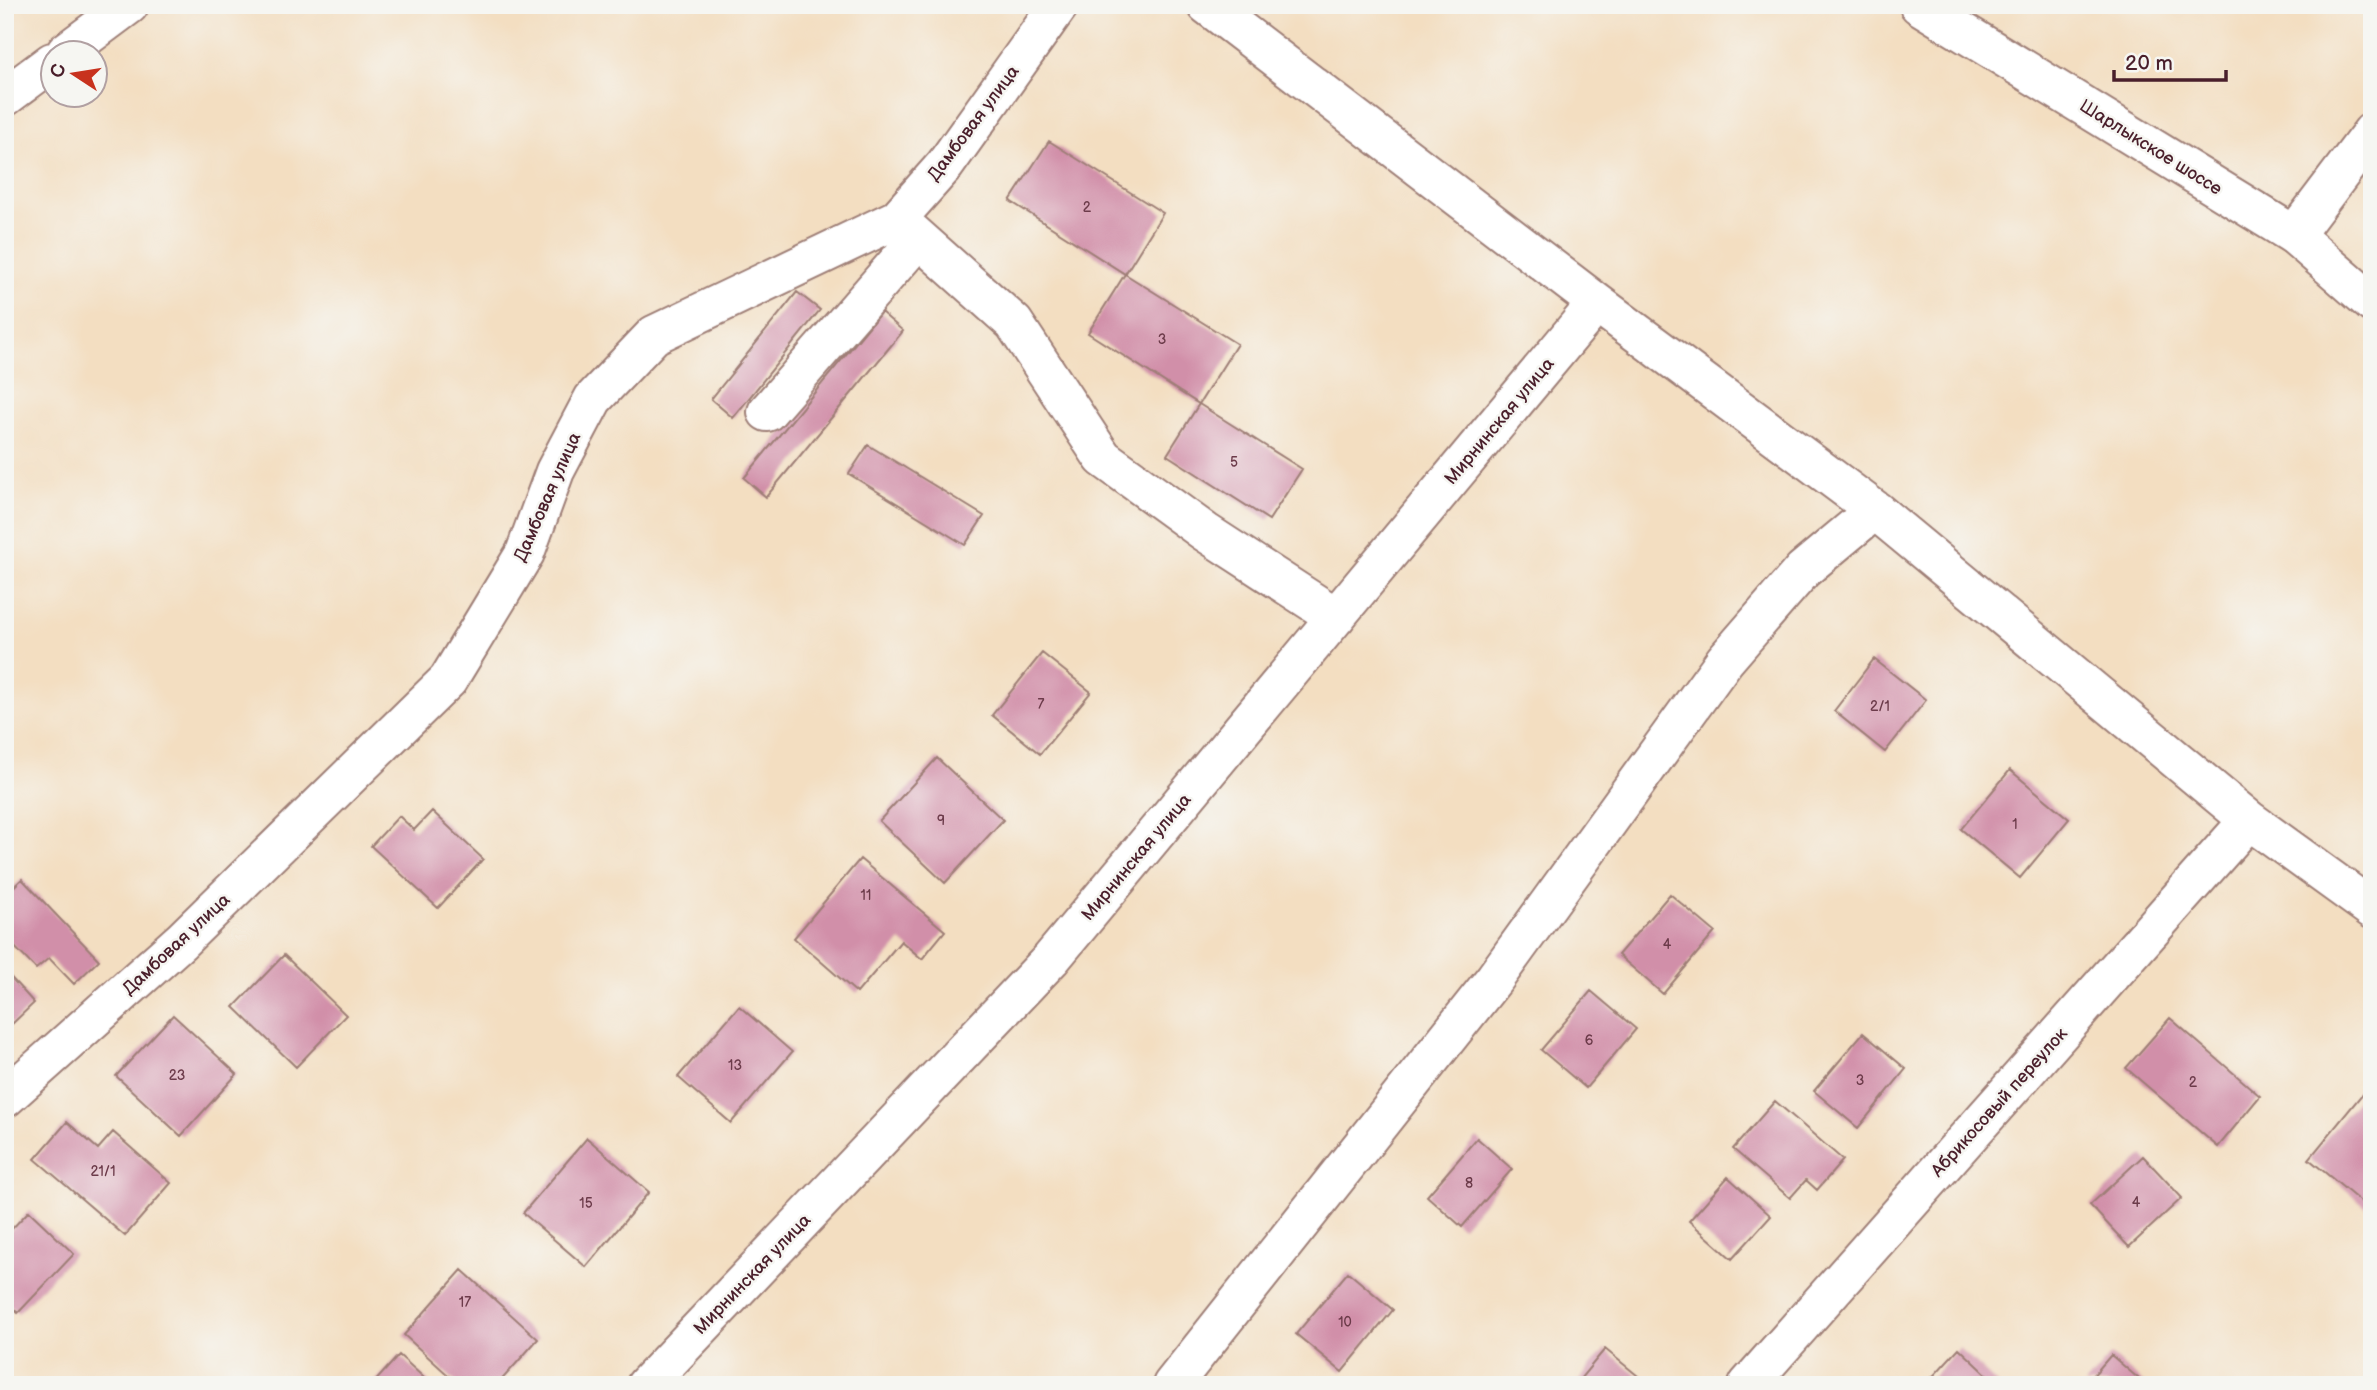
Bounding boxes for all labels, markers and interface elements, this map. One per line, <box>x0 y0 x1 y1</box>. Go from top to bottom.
north arrow <box>38 38 108 108</box>
scale bar <box>2114 38 2226 82</box>
text: 20 m <box>2125 51 2173 76</box>
street label: Дамбовая улица <box>923 61 1024 185</box>
text: С <box>46 62 71 80</box>
street label: Шарлыкское шоссе <box>2076 95 2226 200</box>
house number: 2 <box>1083 199 1092 216</box>
house number: 3 <box>1158 331 1166 348</box>
street label: Мирнинская улица <box>1440 353 1559 489</box>
street label: Дамбовая улица <box>510 429 586 565</box>
house number: 5 <box>1230 454 1238 471</box>
house number: 7 <box>1038 696 1045 713</box>
house number: 2/1 <box>1870 698 1890 715</box>
street label: Мирнинская улица <box>1077 789 1196 925</box>
house number: 9 <box>937 812 945 829</box>
house number: 1 <box>2012 816 2018 833</box>
house number: 11 <box>861 887 871 904</box>
street label: Дамбовая улица <box>118 889 235 1000</box>
house number: 4 <box>1663 936 1672 953</box>
street label: Абрикосовый переулок <box>1926 1023 2072 1182</box>
house number: 6 <box>1585 1032 1594 1049</box>
house number: 13 <box>728 1057 742 1074</box>
house number: 23 <box>169 1067 185 1084</box>
house number: 3 <box>1856 1072 1864 1089</box>
house number: 2 <box>2189 1074 2198 1091</box>
house number: 21/1 <box>90 1163 116 1180</box>
house number: 8 <box>1465 1175 1473 1192</box>
house number: 4 <box>2132 1194 2141 1211</box>
house number: 15 <box>579 1195 593 1212</box>
street label: Мирнинская улица <box>690 1210 815 1339</box>
house number: 17 <box>459 1294 471 1311</box>
house number: 10 <box>1338 1314 1352 1331</box>

